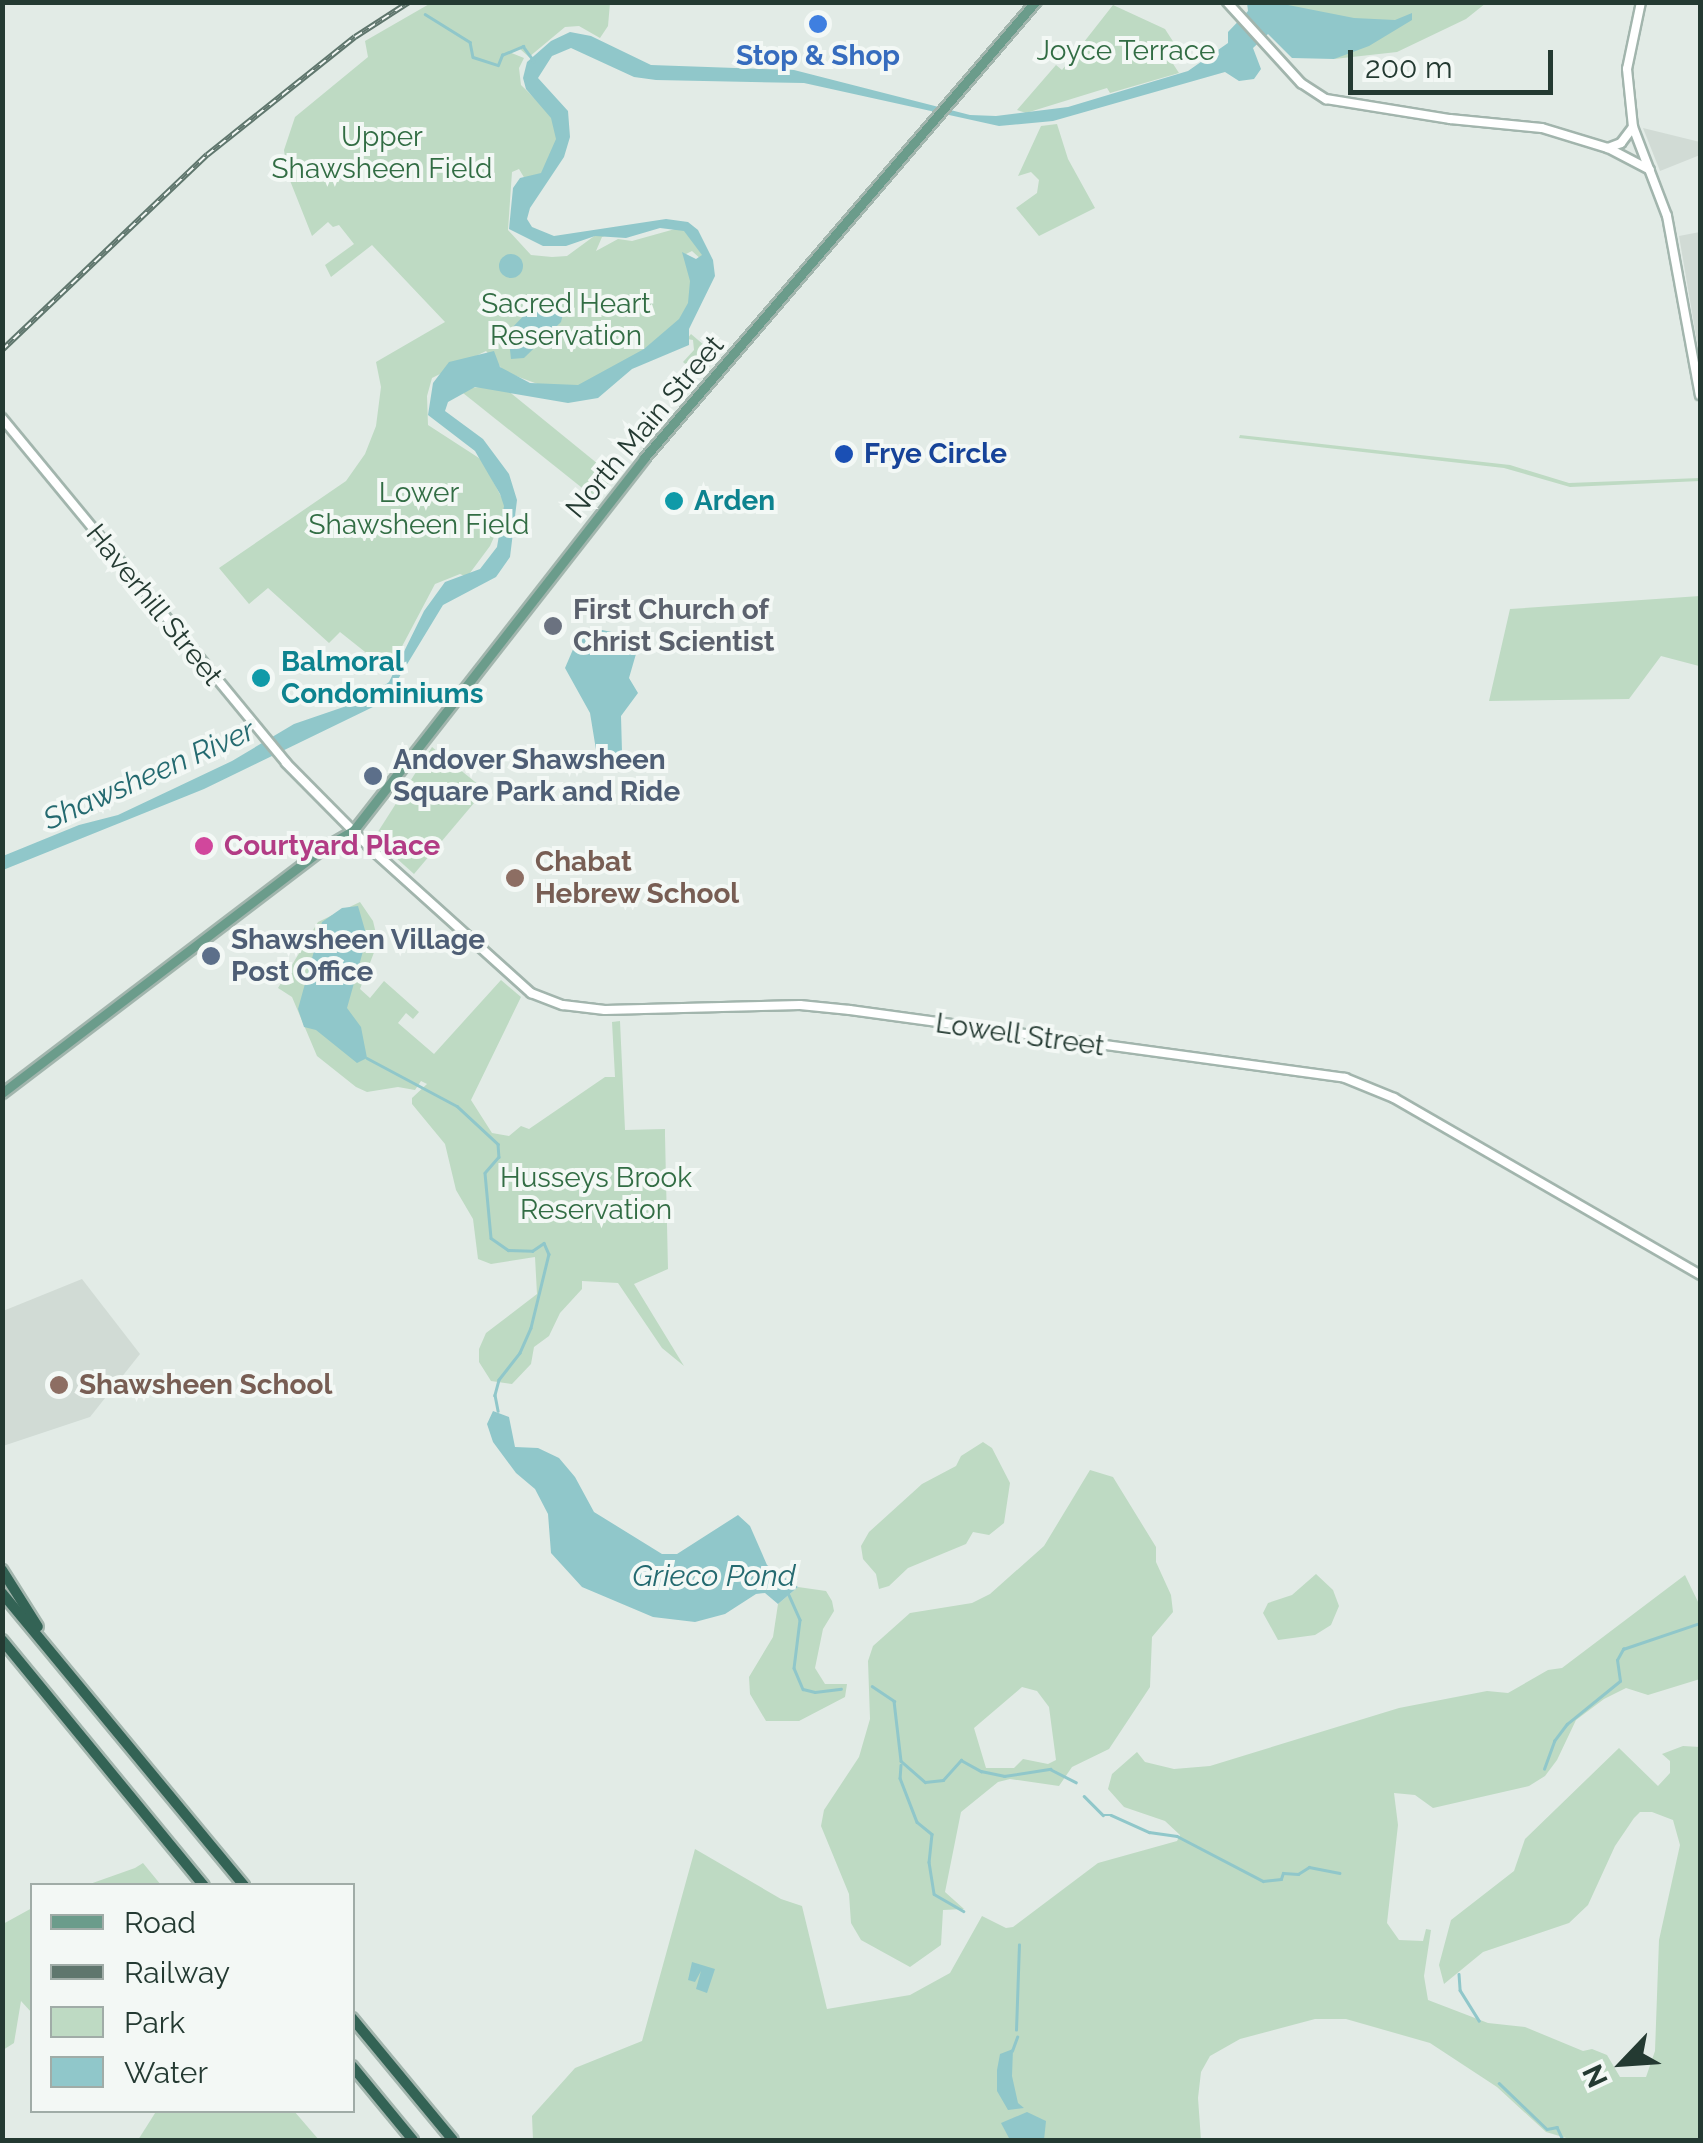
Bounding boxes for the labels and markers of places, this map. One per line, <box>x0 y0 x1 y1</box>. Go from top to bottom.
marker: Stop & Shop <box>807 13 829 35</box>
place label: Stop & Shop <box>736 39 900 73</box>
place label: Frye Circle <box>864 437 1007 471</box>
marker: Frye Circle <box>833 443 855 465</box>
place label: Arden <box>694 484 775 518</box>
marker: Arden <box>663 490 685 512</box>
place label: First Church of Christ Scientist <box>573 593 774 659</box>
marker: First Church of Christ Scientist <box>542 615 564 637</box>
place label: Balmoral Condominiums <box>281 645 484 711</box>
marker: Balmoral Condominiums <box>250 667 272 689</box>
place label: Andover Shawsheen Square Park and Ride <box>393 743 680 809</box>
marker: Andover Shawsheen Square Park and Ride <box>362 765 384 787</box>
place label: Courtyard Place <box>224 829 440 863</box>
marker: Courtyard Place <box>193 835 215 857</box>
place label: Chabat Hebrew School <box>535 845 740 911</box>
marker: Chabat Hebrew School <box>504 867 526 889</box>
place label: Shawsheen Village Post Office <box>231 923 486 989</box>
marker: Shawsheen Village Post Office <box>200 945 222 967</box>
place label: Shawsheen School <box>79 1368 332 1402</box>
marker: Shawsheen School <box>48 1374 70 1396</box>

